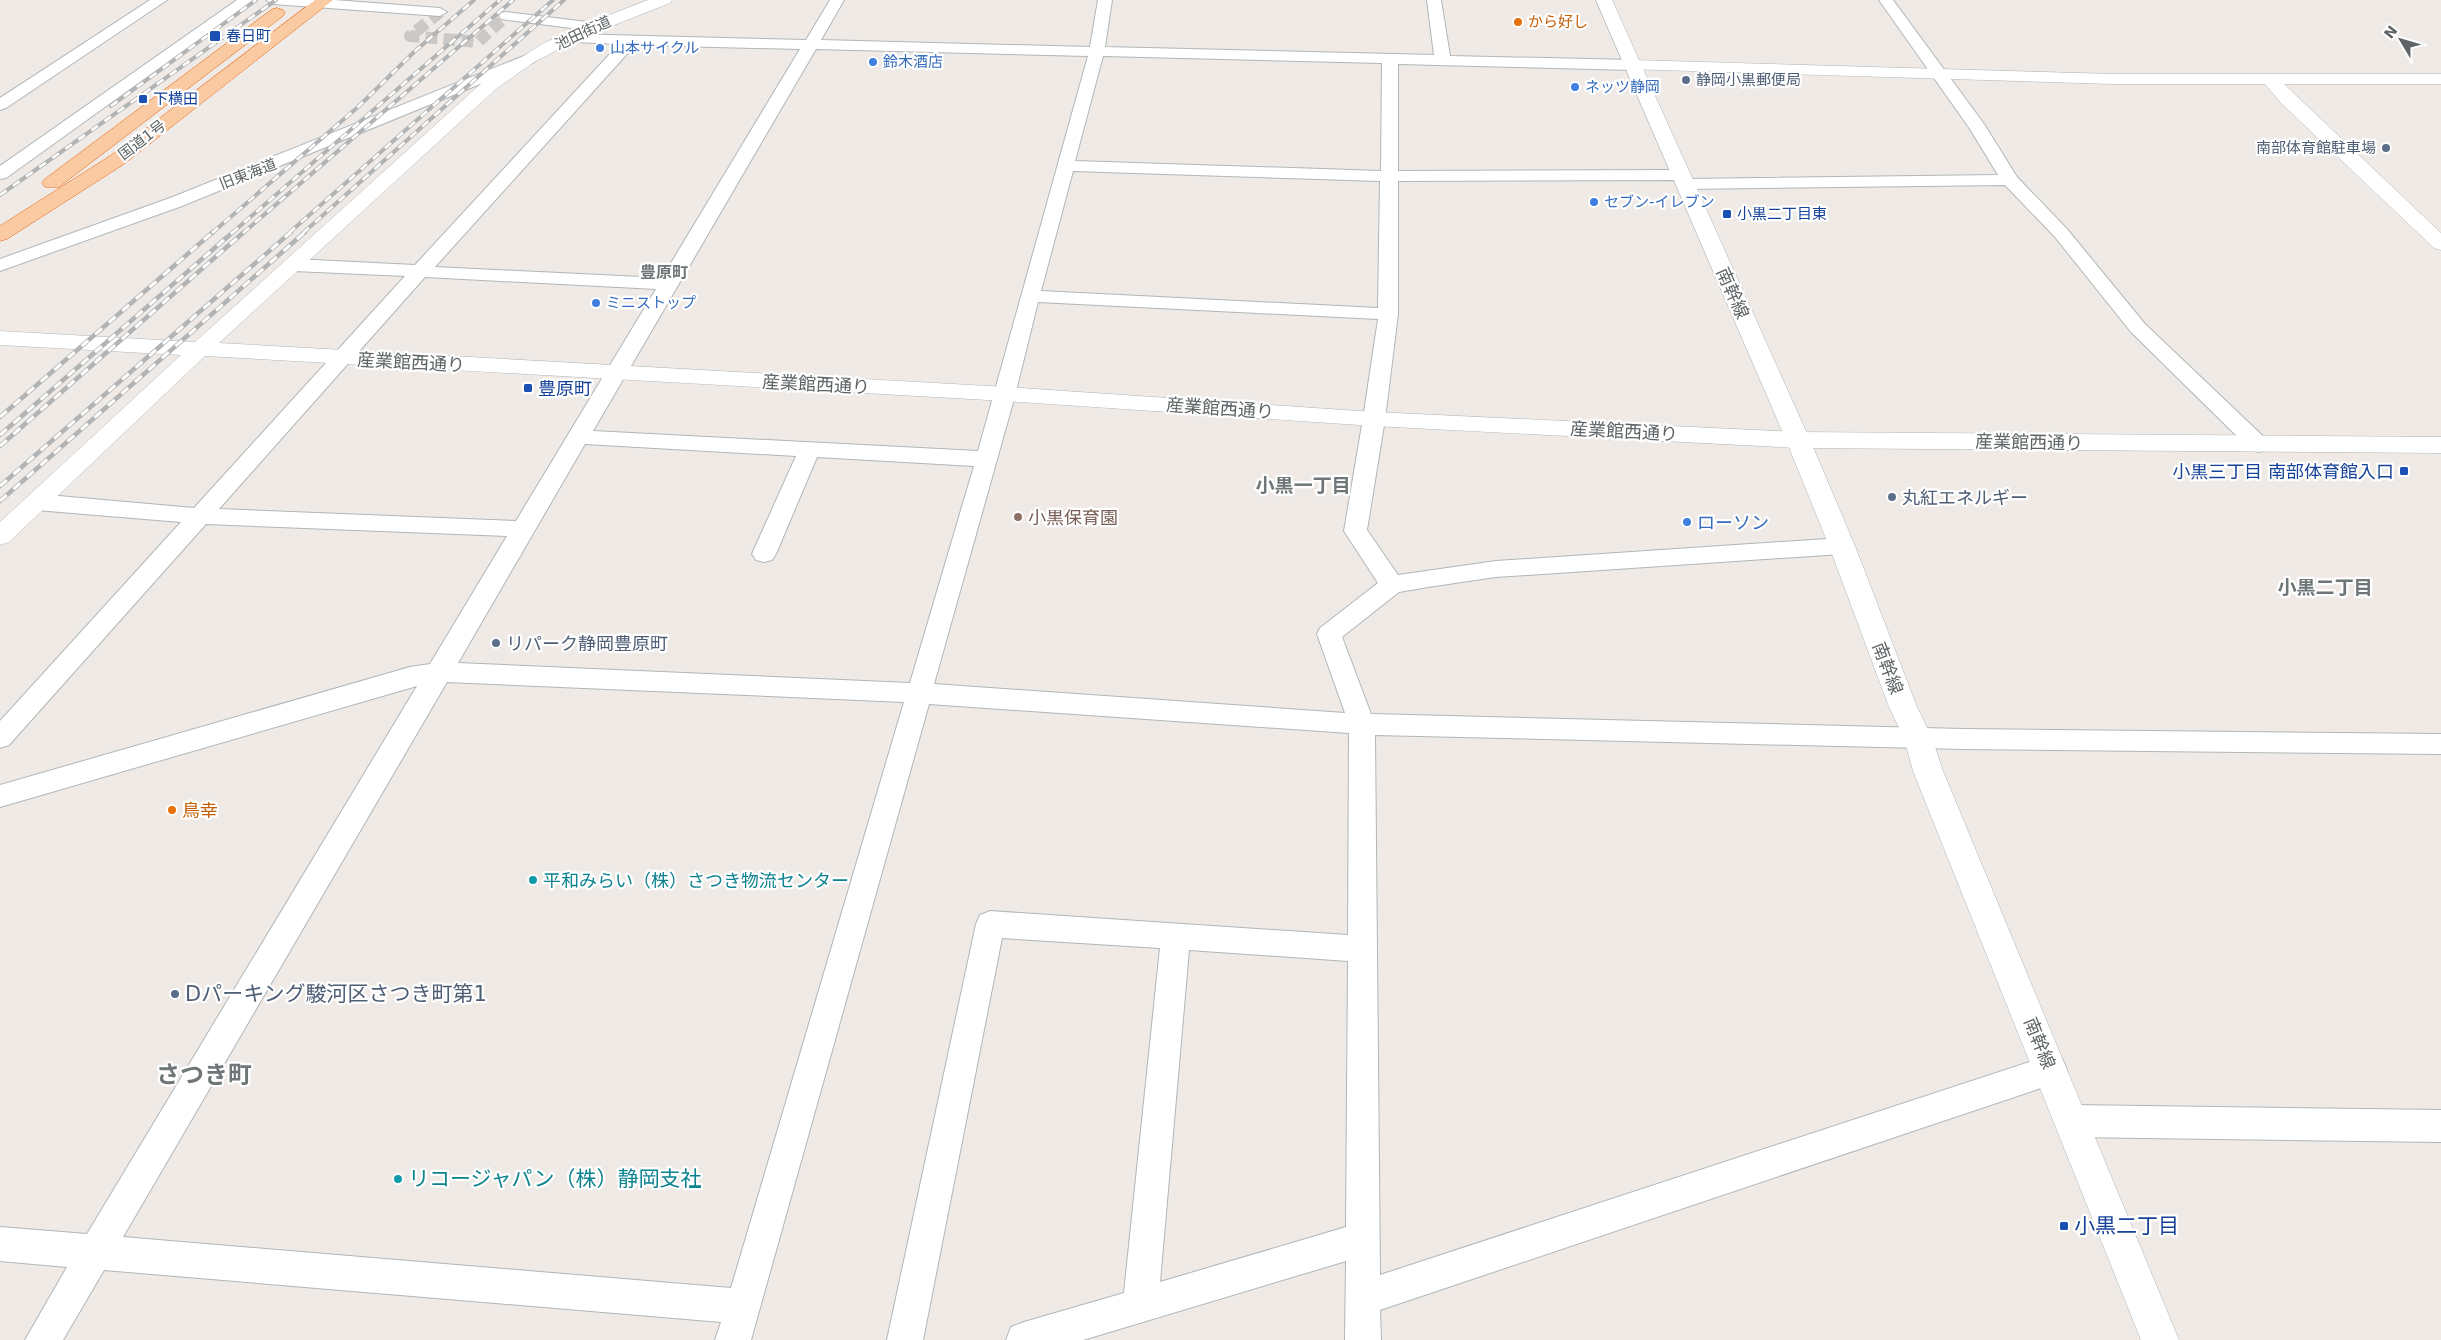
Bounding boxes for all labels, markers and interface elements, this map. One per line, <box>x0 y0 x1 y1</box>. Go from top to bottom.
street label: 池田街道 <box>552 12 614 54</box>
place label: から好し <box>1528 13 1588 31</box>
north arrow <box>2376 15 2426 65</box>
marker: から好し <box>1512 16 1524 28</box>
text: N <box>2381 22 2401 42</box>
place label: 春日町 <box>226 27 271 45</box>
marker: 春日町 <box>208 29 222 43</box>
place label: 山本サイクル <box>610 39 699 57</box>
marker: 山本サイクル <box>594 42 606 54</box>
place label: 鈴木酒店 <box>883 53 943 71</box>
marker: 鈴木酒店 <box>867 56 879 68</box>
place label: 静岡小黒郵便局 <box>1696 71 1801 89</box>
marker: 静岡小黒郵便局 <box>1680 74 1692 86</box>
place label: ネッツ静岡 <box>1585 78 1660 96</box>
marker: ネッツ静岡 <box>1569 81 1581 93</box>
place label: 下横田 <box>153 90 198 108</box>
marker: 下横田 <box>137 93 149 105</box>
street label: 国道1号 <box>115 116 169 164</box>
place label: 南部体育館駐車場 <box>2256 139 2376 157</box>
marker: 南部体育館駐車場 <box>2380 142 2392 154</box>
street label: 旧東海道 <box>217 155 279 193</box>
place label: セブン-イレブン <box>1604 193 1714 211</box>
marker: セブン-イレブン <box>1588 196 1600 208</box>
place label: 小黒二丁目東 <box>1737 205 1827 223</box>
marker: 小黒二丁目東 <box>1721 208 1733 220</box>
district label: 豊原町 <box>640 263 688 282</box>
street label: 南幹線 <box>1712 264 1754 322</box>
place label: ミニストップ <box>606 294 696 312</box>
marker: ミニストップ <box>590 297 602 309</box>
street label: 産業館西通り <box>357 349 465 375</box>
street label: 産業館西通り <box>762 371 870 397</box>
place label: 豊原町 <box>538 378 592 399</box>
marker: 豊原町 <box>522 382 534 394</box>
street label: 産業館西通り <box>1165 394 1275 422</box>
street label: 産業館西通り <box>1570 418 1678 444</box>
street label: 産業館西通り <box>1975 431 2083 453</box>
place label: 小黒三丁目 南部体育館入口 <box>2172 461 2394 482</box>
marker: 小黒三丁目 南部体育館入口 <box>2398 465 2410 477</box>
district label: 小黒一丁目 <box>1255 474 1351 496</box>
place label: 丸紅エネルギー <box>1902 487 2028 508</box>
marker: 丸紅エネルギー <box>1886 491 1898 503</box>
place label: 小黒保育園 <box>1028 507 1118 528</box>
marker: 小黒保育園 <box>1012 511 1024 523</box>
place label: ローソン <box>1697 512 1769 533</box>
marker: ローソン <box>1681 516 1693 528</box>
district label: 小黒二丁目 <box>2277 576 2373 598</box>
place label: リパーク静岡豊原町 <box>506 633 668 654</box>
marker: リパーク静岡豊原町 <box>490 637 502 649</box>
street label: 南幹線 <box>1869 639 1907 697</box>
place label: 鳥幸 <box>182 800 218 821</box>
marker: 鳥幸 <box>166 804 178 816</box>
place label: 平和みらい（株）さつき物流センター <box>543 870 849 891</box>
marker: 平和みらい（株）さつき物流センター <box>527 874 539 886</box>
place label: Dパーキング駿河区さつき町第1 <box>185 982 487 1006</box>
marker: Dパーキング駿河区さつき町第1 <box>169 988 181 1000</box>
street label: 南幹線 <box>2020 1014 2060 1072</box>
district label: さつき町 <box>156 1061 252 1089</box>
place label: リコージャパン（株）静岡支社 <box>408 1167 702 1191</box>
marker: リコージャパン（株）静岡支社 <box>392 1173 404 1185</box>
place label: 小黒二丁目 <box>2074 1214 2179 1238</box>
marker: 小黒二丁目 <box>2058 1220 2070 1232</box>

